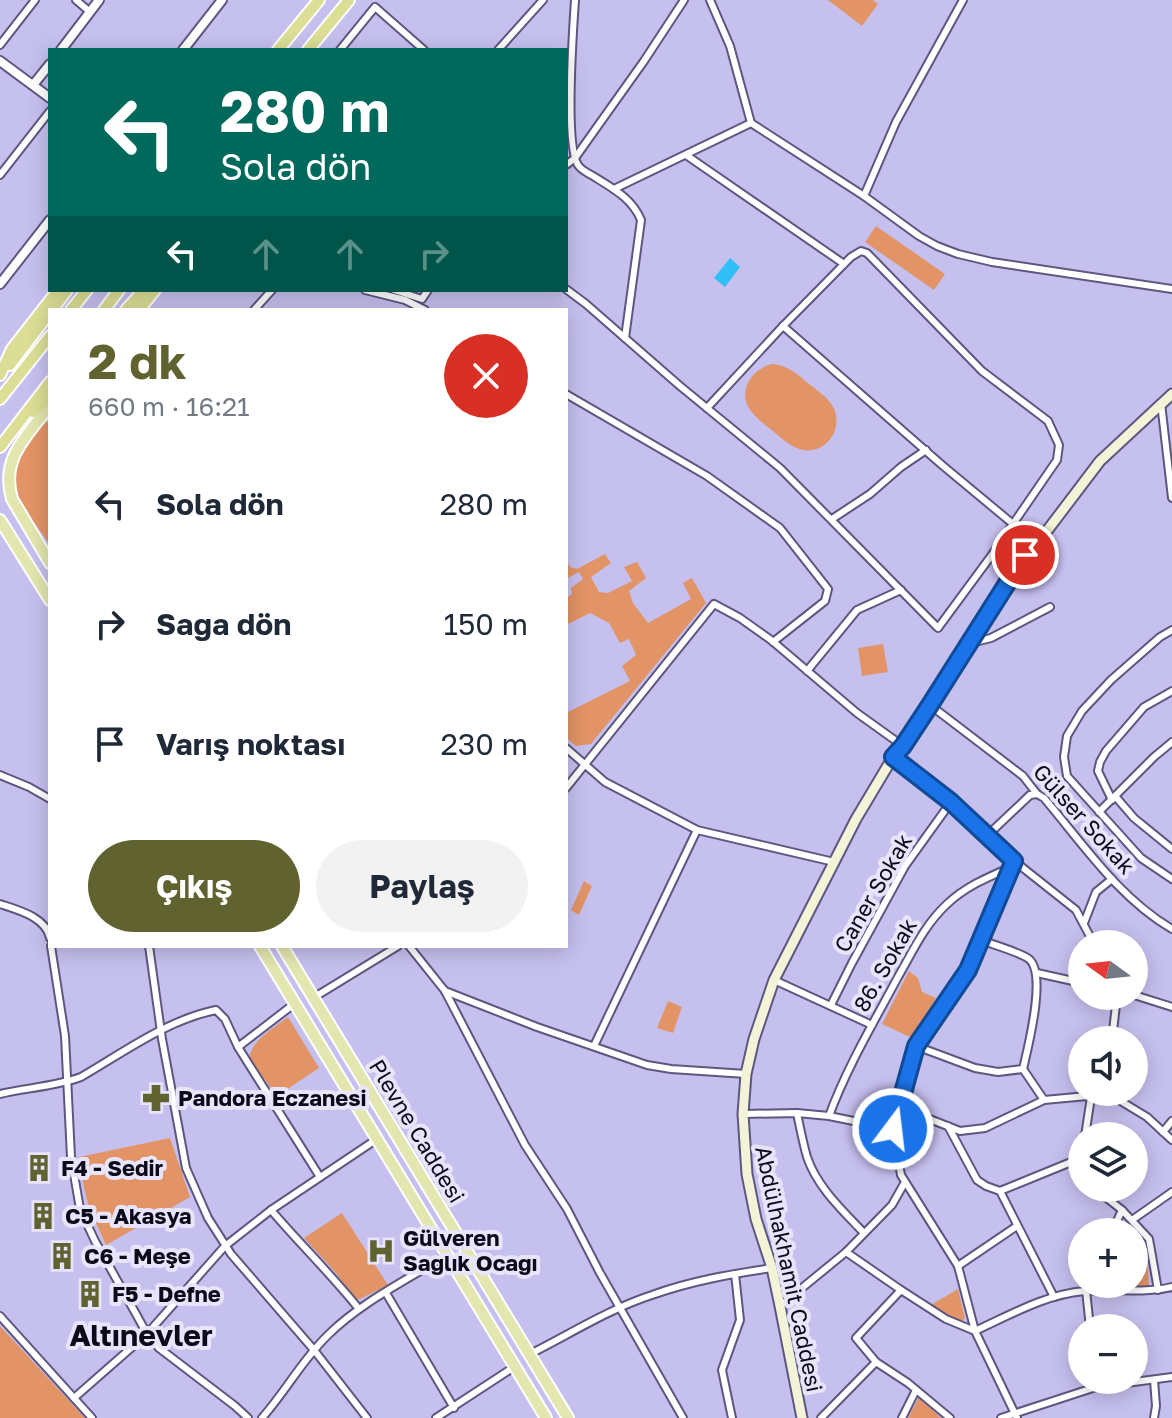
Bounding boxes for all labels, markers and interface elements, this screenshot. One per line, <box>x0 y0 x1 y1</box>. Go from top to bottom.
text: 280 m <box>220 77 389 144</box>
icon: left <box>88 80 192 184</box>
text: Sola dön <box>220 145 371 188</box>
icon: left <box>160 232 204 276</box>
icon: ahead <box>244 232 288 276</box>
icon: ahead <box>328 232 372 276</box>
icon: right <box>412 232 456 276</box>
text: 2 dk <box>88 332 187 390</box>
button: close <box>444 334 528 418</box>
text: 660 m · 16:21 <box>88 391 250 422</box>
icon: left <box>88 482 132 526</box>
text: Sola dön <box>156 486 284 522</box>
text: 280 m <box>440 486 528 522</box>
pin <box>991 521 1059 589</box>
icon: arrive <box>1003 533 1047 577</box>
icon: right <box>88 602 132 646</box>
text: Sağa dön <box>156 606 291 642</box>
text: 150 m <box>443 606 528 642</box>
icon: arrive <box>88 722 132 766</box>
text: Varış noktası <box>156 726 345 762</box>
text: 230 m <box>440 726 528 762</box>
street label: Gülser Sokak <box>1028 758 1141 879</box>
street label: Caner Sokak <box>828 829 917 957</box>
button: Çıkış <box>88 840 300 932</box>
button: Paylaş <box>316 840 528 932</box>
street label: 86. Sokak <box>847 913 922 1016</box>
north arrow <box>1068 930 1148 1010</box>
map controls <box>1068 930 1148 1394</box>
button: sound <box>1068 1026 1148 1106</box>
street label: Plevne Caddesi <box>364 1054 471 1207</box>
pharmacy icon: Pandora Eczanesi <box>141 1083 171 1113</box>
place label: Pandora Eczanesi <box>178 1084 367 1111</box>
position arrow <box>851 1087 935 1171</box>
button: layers <box>1068 1122 1148 1202</box>
street label: Abdülhakhamit Caddesi <box>750 1143 829 1394</box>
building icon: F4 - Sedir <box>24 1153 54 1183</box>
place label: F4 - Sedir <box>61 1154 163 1181</box>
building icon: C5 - Akasya <box>28 1201 58 1231</box>
place label: C5 - Akasya <box>65 1202 192 1229</box>
button: + <box>1068 1218 1148 1298</box>
place label: Gülveren Sağlık Ocağı <box>403 1224 538 1276</box>
hospital icon: Gülveren Sağlık Ocağı <box>366 1236 396 1266</box>
building icon: C6 - Meşe <box>47 1241 77 1271</box>
place label: C6 - Meşe <box>84 1242 191 1269</box>
building icon: F5 - Defne <box>75 1279 105 1309</box>
place label: F5 - Defne <box>112 1280 221 1307</box>
button: − <box>1068 1314 1148 1394</box>
district label: Altınevler <box>69 1317 213 1353</box>

